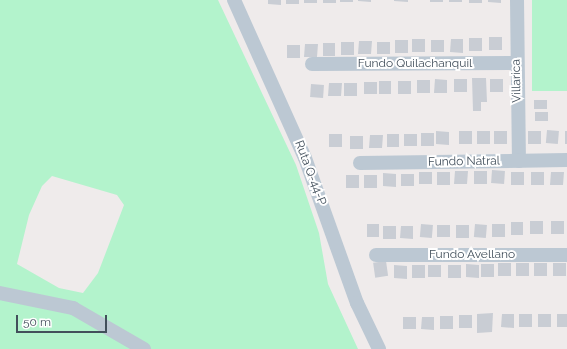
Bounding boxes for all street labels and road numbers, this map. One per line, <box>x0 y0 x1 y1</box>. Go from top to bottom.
street label: Fundo Quilachanquil <box>358 57 472 71</box>
street label: Villarica <box>509 59 525 103</box>
street label: Ruta Q-44-P <box>291 139 329 207</box>
street label: Fundo Natral <box>428 154 500 170</box>
street label: Fundo Avellano <box>429 248 515 262</box>

